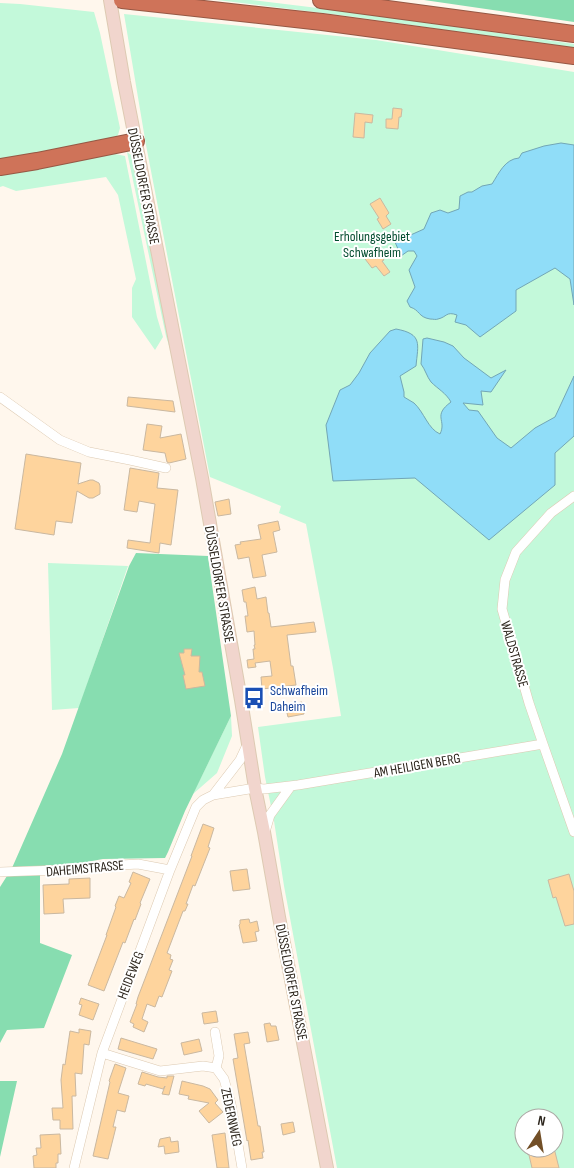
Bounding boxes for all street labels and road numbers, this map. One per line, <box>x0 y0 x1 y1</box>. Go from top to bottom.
street label: DÜSSELDORFER STRASSE <box>124 126 163 246</box>
street label: DÜSSELDORFER STRASSE <box>201 524 238 644</box>
street label: WALDSTRASSE <box>497 619 532 689</box>
street label: AM HEILIGEN BERG <box>371 750 462 782</box>
street label: DAHEIMSTRASSE <box>45 857 125 880</box>
street label: DÜSSELDORFER STRASSE <box>272 922 311 1042</box>
street label: HEIDEWEG <box>114 949 147 1002</box>
street label: ZEDERNWEG <box>217 1086 246 1148</box>

